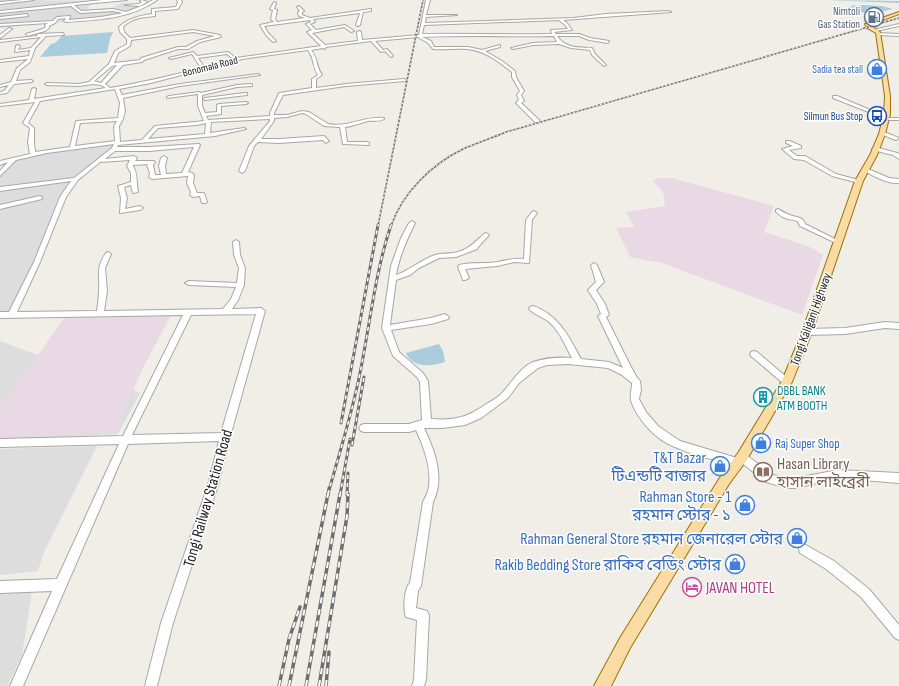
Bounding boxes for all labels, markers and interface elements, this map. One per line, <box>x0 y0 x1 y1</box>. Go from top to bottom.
place label: Nimtoli Gas Station <box>818 5 860 31</box>
fuel station icon: Nimtoli Gas Station <box>863 6 885 28</box>
street label: Bonomala Road <box>181 53 239 80</box>
shop icon: Sadia tea stall <box>866 58 888 80</box>
place label: Sadia tea stall <box>812 63 863 76</box>
bus stop icon: Silmun Bus Stop <box>866 105 888 127</box>
place label: Silmun Bus Stop <box>804 110 863 123</box>
street label: Tongi Kaliganj Highway <box>787 271 835 368</box>
place label: DBBL BANK ATM BOOTH <box>776 383 827 414</box>
building icon: DBBL BANK ATM BOOTH <box>752 386 774 408</box>
street label: Tongi Railway Station Road <box>180 428 237 569</box>
shop icon: Raj Super Shop <box>750 432 772 454</box>
place label: Raj Super Shop <box>775 436 840 452</box>
place label: T&T Bazar টিএন্ডটি বাজার <box>611 449 706 486</box>
shop icon: T&T Bazar টিএন্ডটি বাজার <box>709 455 731 477</box>
place label: Hasan Library হাসান লাইব্রেরী <box>776 455 870 492</box>
library icon: Hasan Library হাসান লাইব্রেরী <box>752 461 774 483</box>
place label: Rahman Store - 1 রহমান স্টোর - ১ <box>631 488 731 525</box>
shop icon: Rahman Store - 1 রহমান স্টোর - ১ <box>734 494 756 516</box>
shop icon: Rahman General Store রহমান জেনারেল স্টোর <box>786 527 808 549</box>
place label: Rahman General Store রহমান জেনারেল স্টোর <box>520 529 783 549</box>
shop icon: Rakib Bedding Store রাকিব বেডিং স্টোর <box>724 553 746 575</box>
place label: Rakib Bedding Store রাকিব বেডিং স্টোর <box>495 555 721 575</box>
hotel icon: JAVAN HOTEL <box>681 576 703 598</box>
place label: JAVAN HOTEL <box>705 579 775 598</box>

